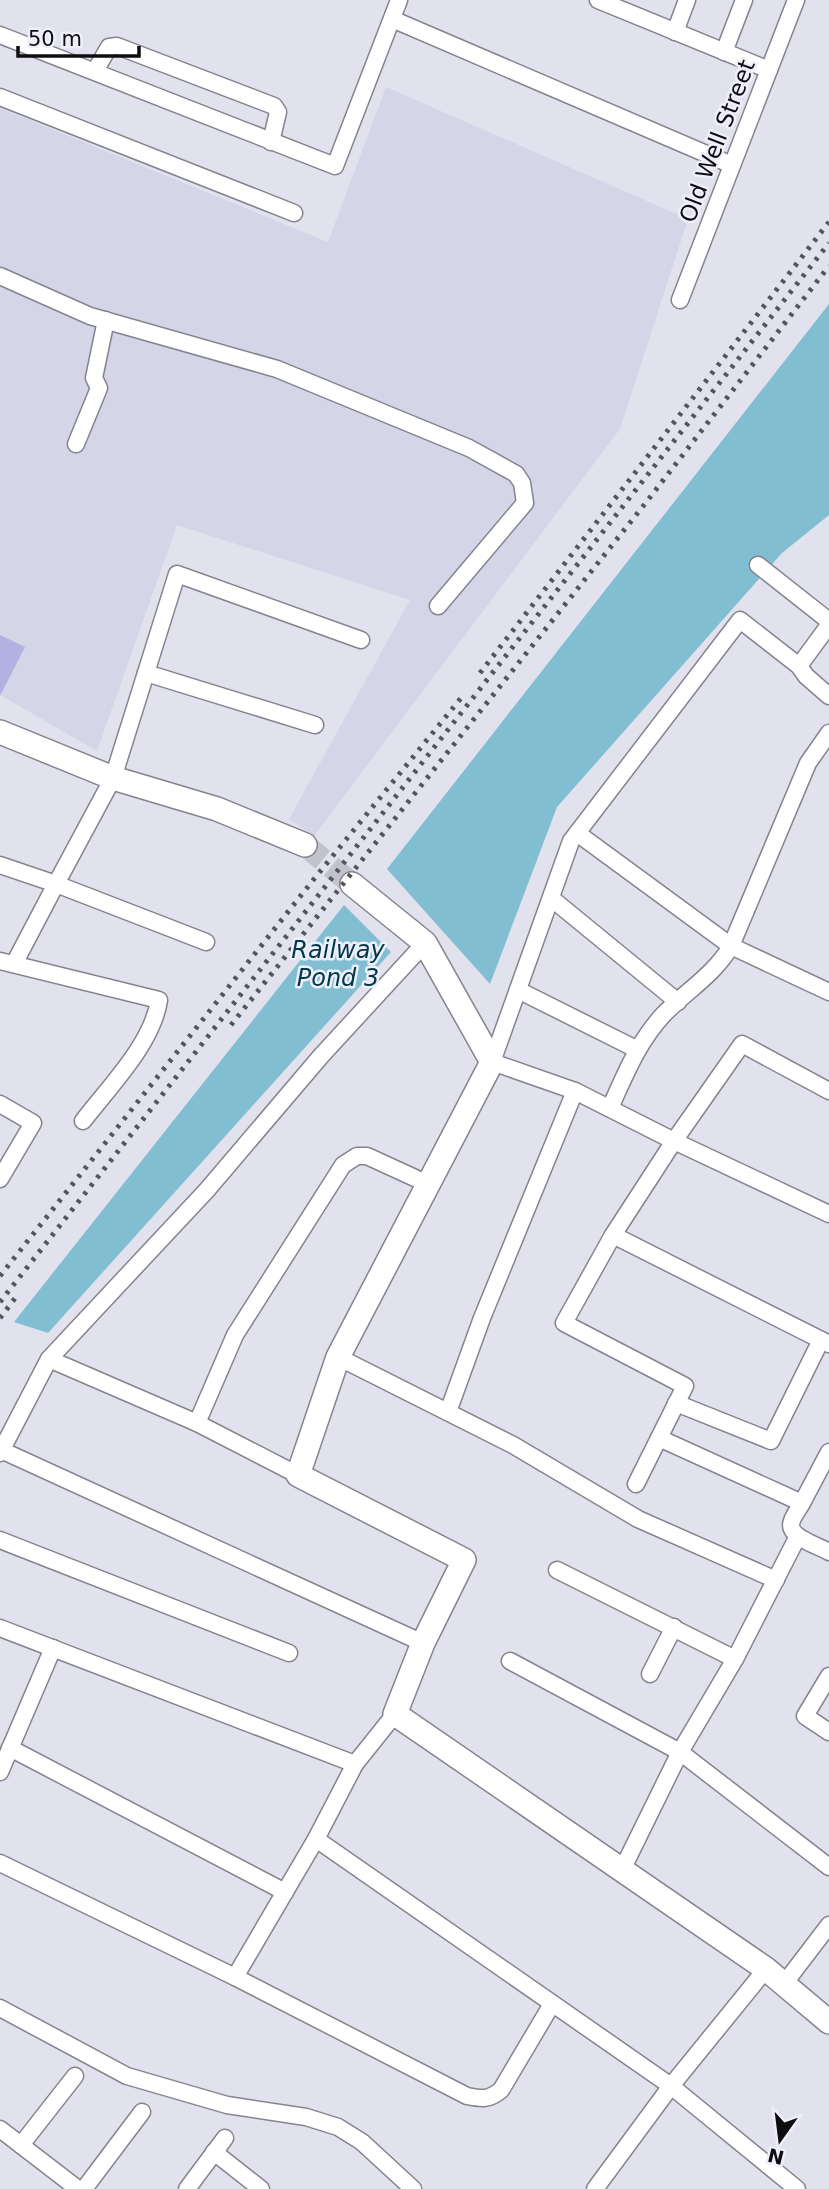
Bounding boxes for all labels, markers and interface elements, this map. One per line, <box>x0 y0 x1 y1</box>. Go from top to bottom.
scale bar <box>18 14 138 58</box>
text: 50 m <box>28 27 82 51</box>
street label: Old Well Street <box>674 56 760 226</box>
water label: Railway Pond 3 <box>291 936 385 992</box>
north arrow <box>745 2105 815 2175</box>
text: N <box>766 2144 786 2169</box>

